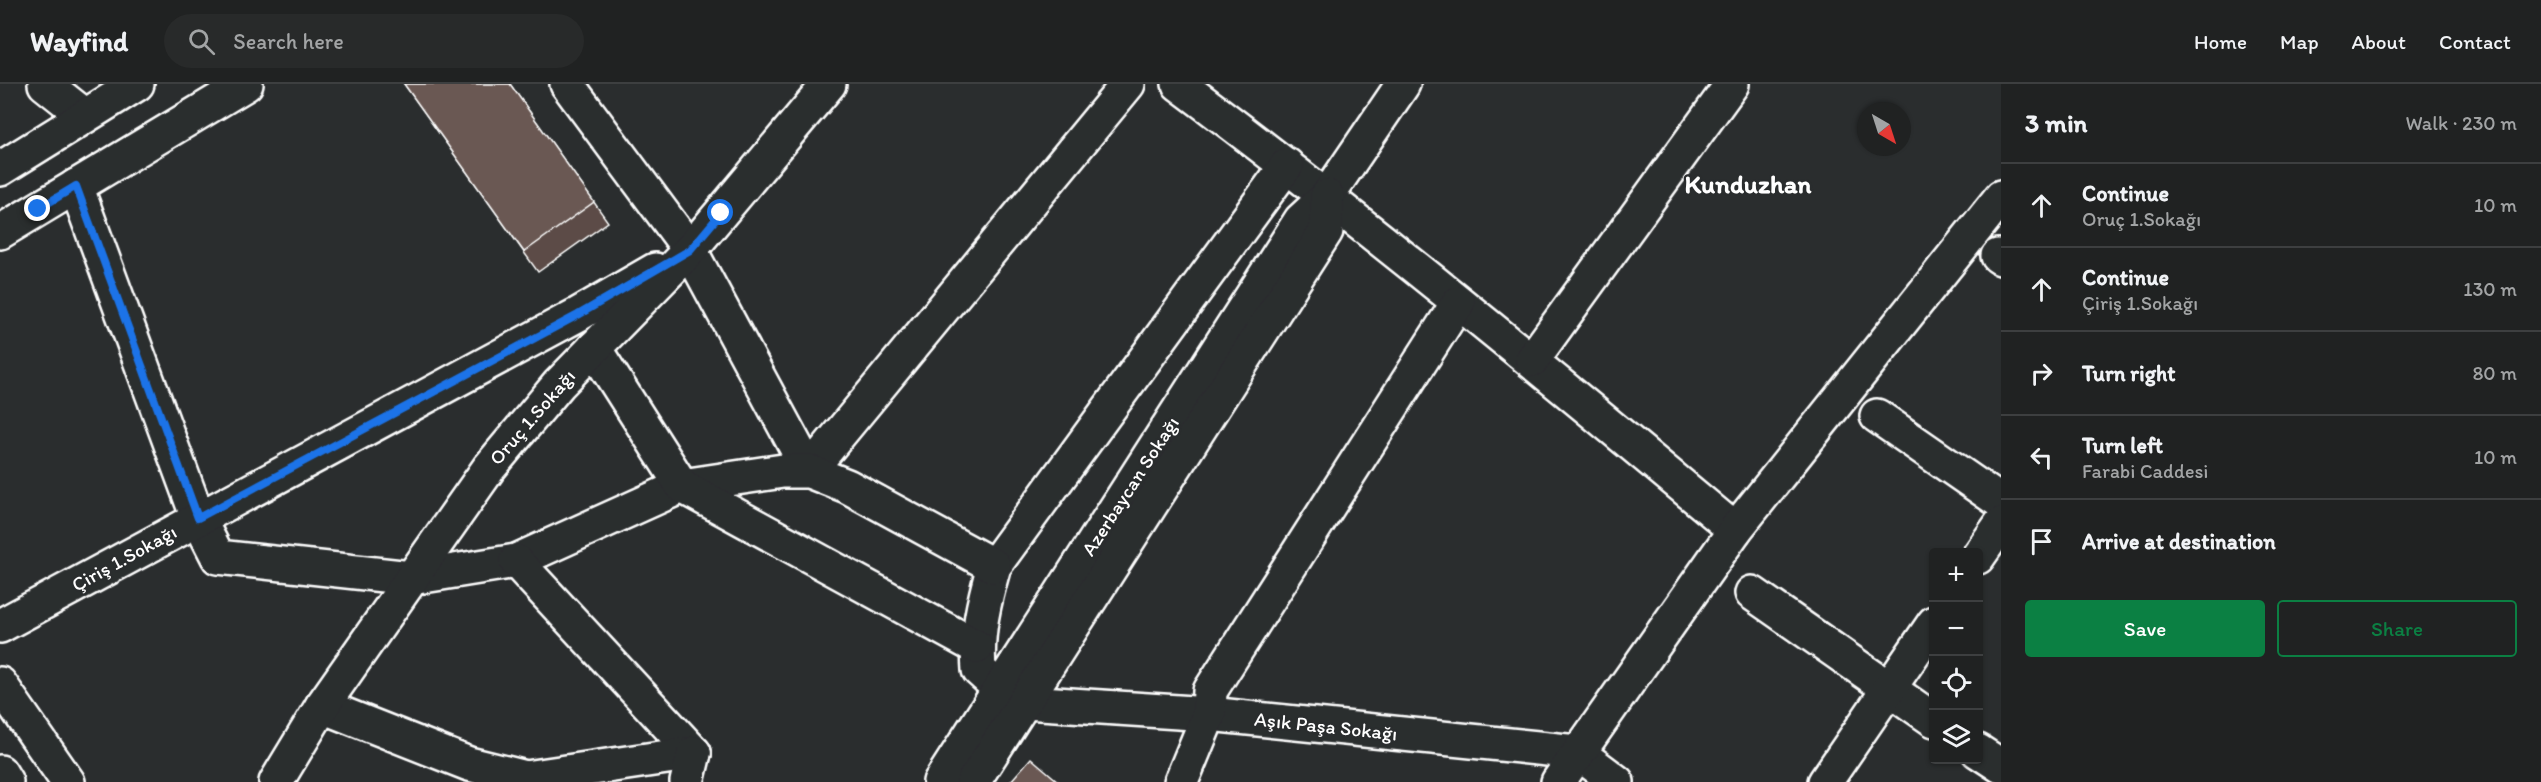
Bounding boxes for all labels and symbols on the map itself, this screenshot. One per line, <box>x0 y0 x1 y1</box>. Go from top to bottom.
north arrow <box>1857 102 1911 156</box>
district label: Kunduzhan <box>1685 168 1812 200</box>
route end <box>24 195 50 221</box>
route start <box>707 199 733 225</box>
street label: Oruç 1.Sokağı <box>484 364 580 470</box>
street label: Azerbaycan Sokağı <box>1076 412 1184 560</box>
street label: Çiriş 1.Sokağı <box>67 519 181 597</box>
street label: Aşık Paşa Sokağı <box>1253 707 1399 745</box>

